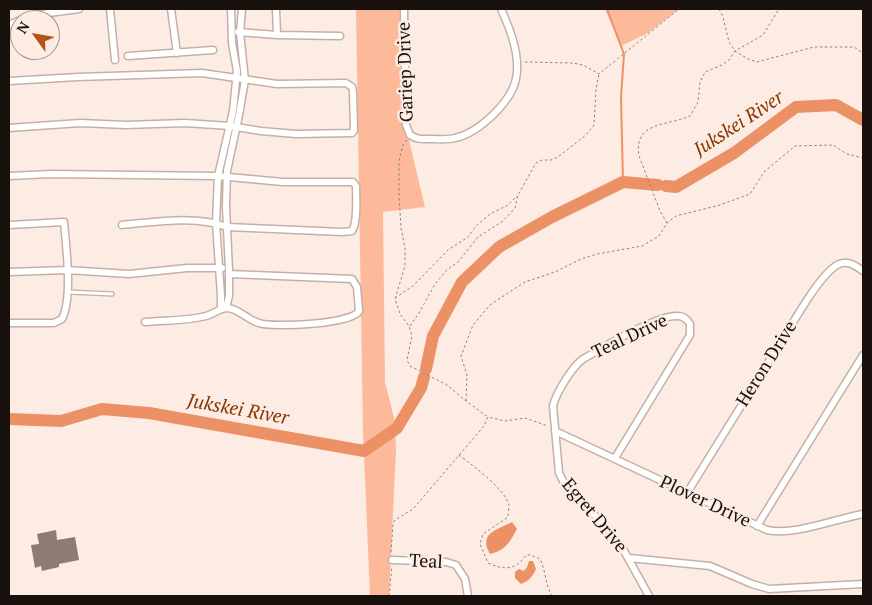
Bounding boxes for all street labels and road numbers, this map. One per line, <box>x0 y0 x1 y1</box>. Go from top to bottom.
street label: Gariep Drive <box>393 21 419 123</box>
street label: Teal Drive <box>589 310 671 364</box>
street label: Heron Drive <box>732 317 802 411</box>
street label: Plover Drive <box>656 472 754 532</box>
street label: Egret Drive <box>557 475 631 557</box>
street label: Teal <box>409 550 443 574</box>

